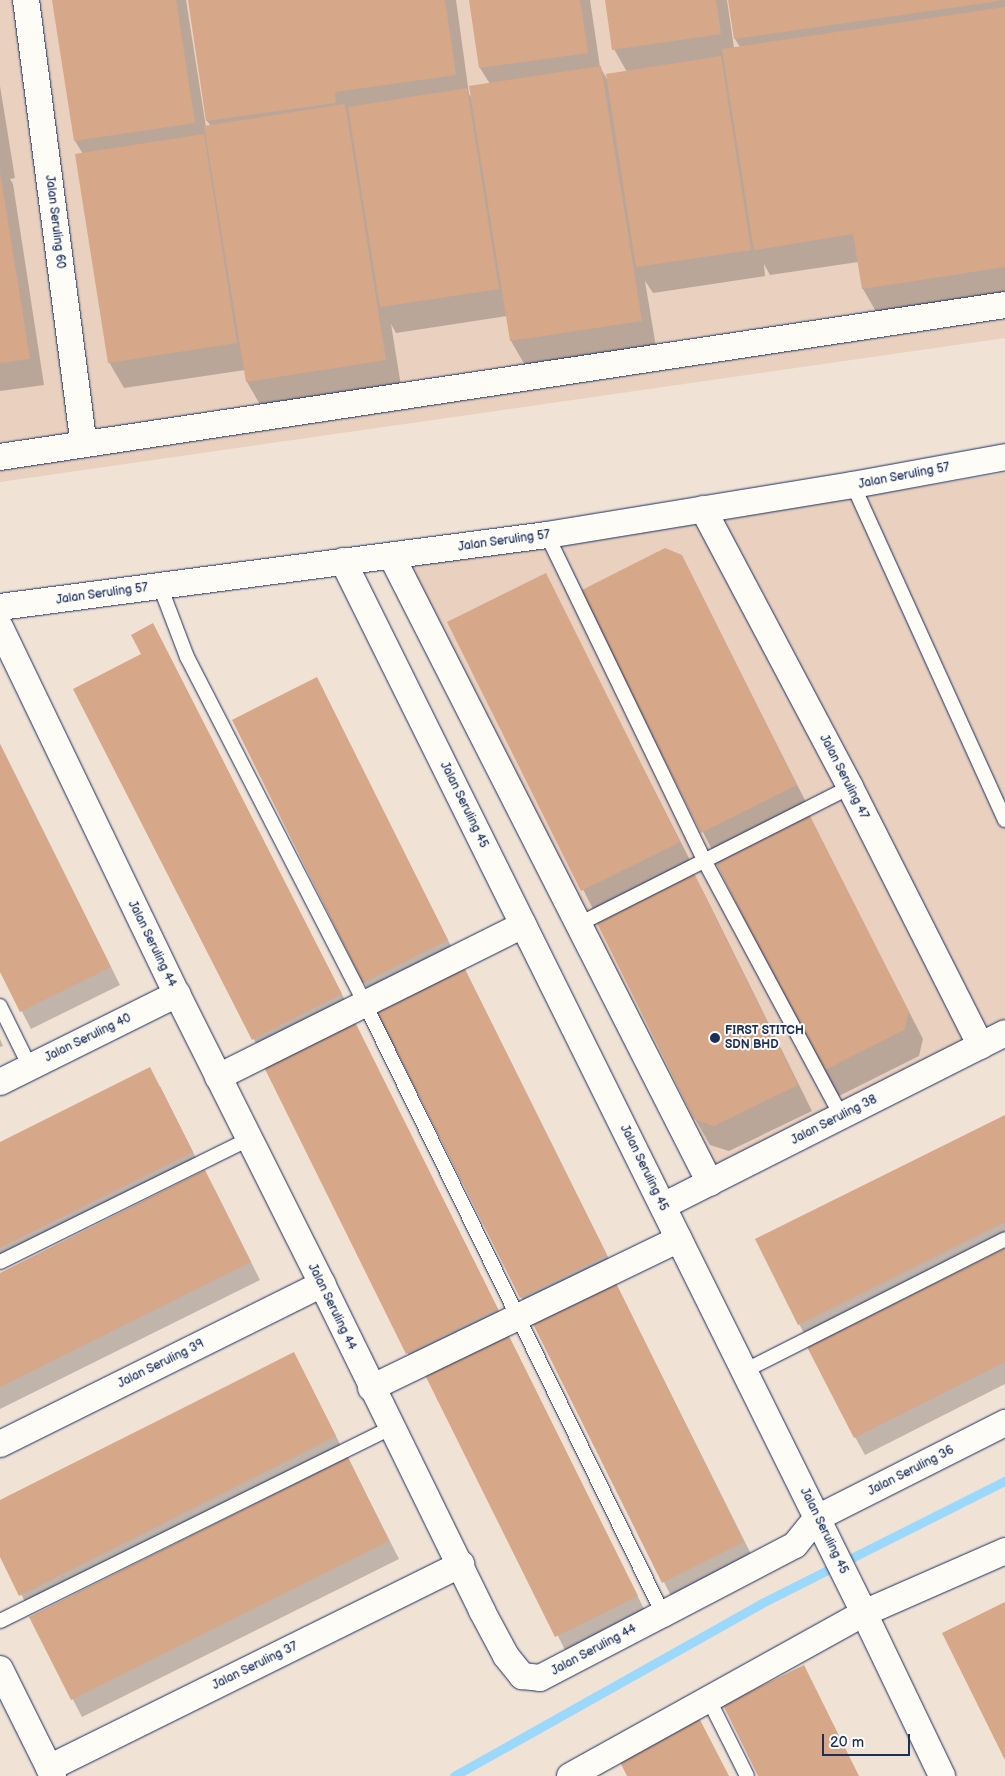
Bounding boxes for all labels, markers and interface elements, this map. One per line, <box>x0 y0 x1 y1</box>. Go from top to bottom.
street label: Jalan Seruling 60 <box>42 174 68 270</box>
street label: Jalan Seruling 57 <box>857 460 951 492</box>
street label: Jalan Seruling 57 <box>457 527 551 555</box>
street label: Jalan Seruling 57 <box>55 580 149 608</box>
street label: Jalan Seruling 47 <box>816 732 872 822</box>
street label: Jalan Seruling 45 <box>437 760 491 850</box>
street label: Jalan Seruling 44 <box>125 898 179 990</box>
street label: Jalan Seruling 40 <box>42 1011 134 1065</box>
place label: FIRST STITCH SDN BHD <box>725 1024 804 1052</box>
marker: FIRST STITCH SDN BHD <box>709 1032 721 1044</box>
street label: Jalan Seruling 38 <box>789 1092 879 1148</box>
street label: Jalan Seruling 45 <box>617 1123 671 1213</box>
street label: Jalan Seruling 44 <box>305 1261 359 1353</box>
street label: Jalan Seruling 39 <box>115 1337 207 1391</box>
street label: Jalan Seruling 36 <box>866 1443 956 1499</box>
street label: Jalan Seruling 45 <box>797 1486 851 1576</box>
street label: Jalan Seruling 44 <box>549 1621 639 1679</box>
street label: Jalan Seruling 37 <box>210 1639 300 1693</box>
scale bar <box>825 1724 912 1756</box>
text: 20 m <box>830 1733 864 1752</box>

